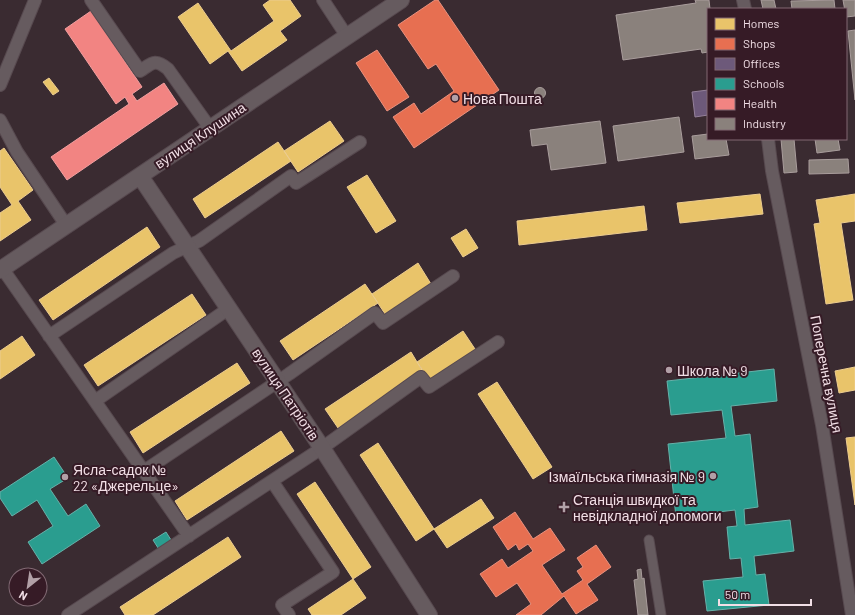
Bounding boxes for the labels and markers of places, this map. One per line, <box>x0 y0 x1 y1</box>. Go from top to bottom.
place label: Нова Пошта <box>463 90 542 107</box>
marker: Нова Пошта <box>450 93 460 103</box>
place label: Школа № 9 <box>677 362 747 379</box>
marker: Школа № 9 <box>664 365 674 375</box>
place label: Ясла-садок № 22 «Джерельце» <box>73 461 179 494</box>
place label: Ізмаїльська гімназія № 9 <box>548 468 705 485</box>
marker: Ізмаїльська гімназія № 9 <box>708 471 718 481</box>
marker: Ясла-садок № 22 «Джерельце» <box>60 472 70 482</box>
place label: Станція швидкої та невідкладної допомоги <box>573 491 722 524</box>
marker: Станція швидкої та невідкладної допомоги <box>558 501 570 513</box>

